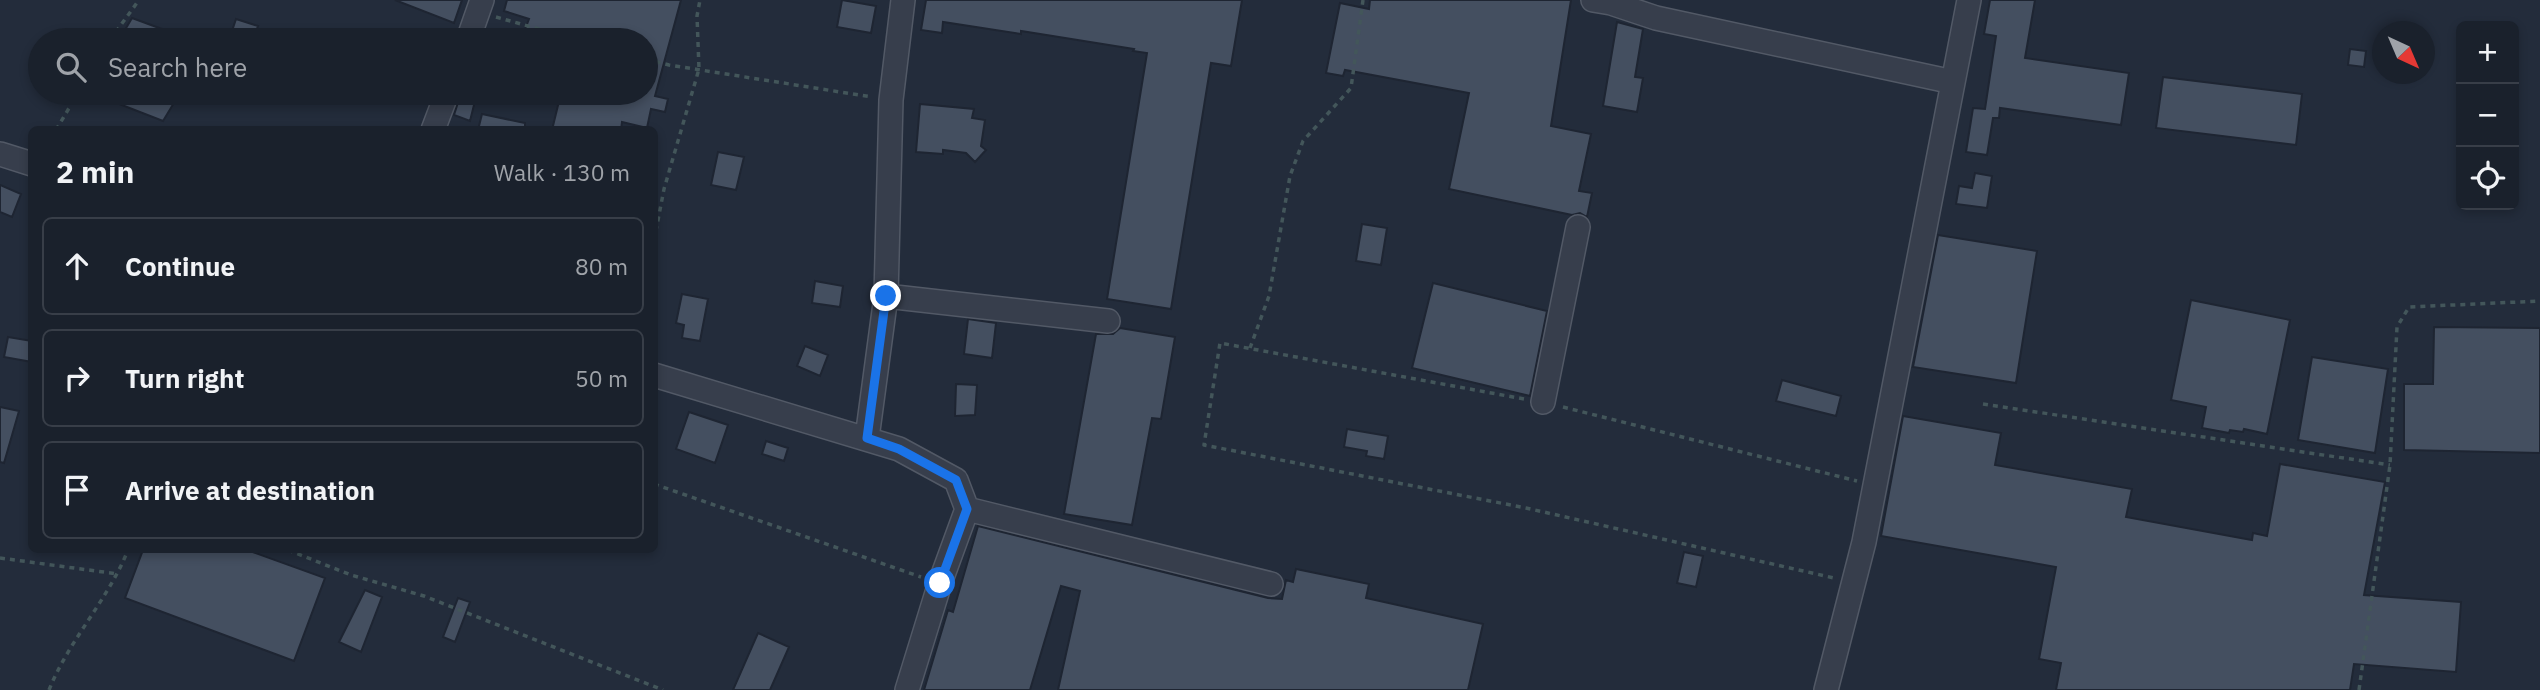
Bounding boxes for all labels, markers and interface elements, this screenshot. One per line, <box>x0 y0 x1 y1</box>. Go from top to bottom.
north arrow <box>2372 21 2435 84</box>
map controls <box>2456 21 2519 210</box>
button: + <box>2456 21 2519 84</box>
search box <box>28 28 658 105</box>
icon: search <box>52 48 90 86</box>
text: Search here <box>108 50 247 84</box>
button: − <box>2456 84 2519 147</box>
button: locate <box>2456 147 2519 210</box>
text: 2 min <box>56 152 134 191</box>
text: Walk · 130 m <box>494 157 630 187</box>
icon: ahead <box>58 247 96 285</box>
text: Continue <box>125 249 235 283</box>
text: 80 m <box>575 251 628 281</box>
route end <box>870 280 901 311</box>
icon: right <box>58 359 96 397</box>
text: Turn right <box>125 361 244 395</box>
text: 50 m <box>575 363 628 393</box>
icon: arrive <box>58 471 96 509</box>
text: Arrive at destination <box>125 473 375 507</box>
route start <box>924 567 955 598</box>

